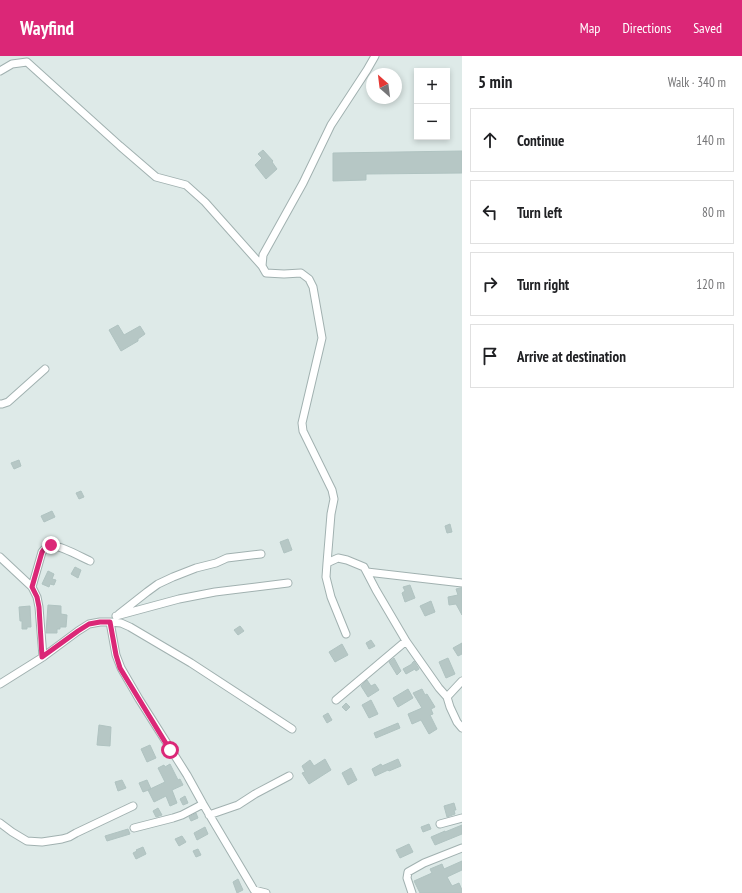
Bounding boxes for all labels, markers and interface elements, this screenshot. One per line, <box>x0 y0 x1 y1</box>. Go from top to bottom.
text: Wayfind <box>20 16 74 40</box>
text: Map <box>580 19 600 37</box>
text: Directions <box>622 19 671 37</box>
text: Saved <box>693 19 722 37</box>
north arrow <box>366 68 402 104</box>
map controls <box>414 68 450 140</box>
button: + <box>414 68 450 104</box>
text: 5 min <box>478 71 512 93</box>
text: Walk · 340 m <box>668 74 726 91</box>
button: − <box>414 104 450 140</box>
icon: ahead <box>479 129 501 151</box>
text: Continue <box>517 131 564 150</box>
text: 140 m <box>696 132 725 149</box>
icon: left <box>479 201 501 223</box>
text: Turn left <box>517 203 562 222</box>
text: 80 m <box>702 204 725 221</box>
icon: right <box>479 273 501 295</box>
text: Turn right <box>517 275 569 294</box>
text: 120 m <box>696 276 725 293</box>
icon: arrive <box>479 345 501 367</box>
text: Arrive at destination <box>517 347 626 366</box>
route end <box>42 536 60 554</box>
route start <box>161 741 179 759</box>

